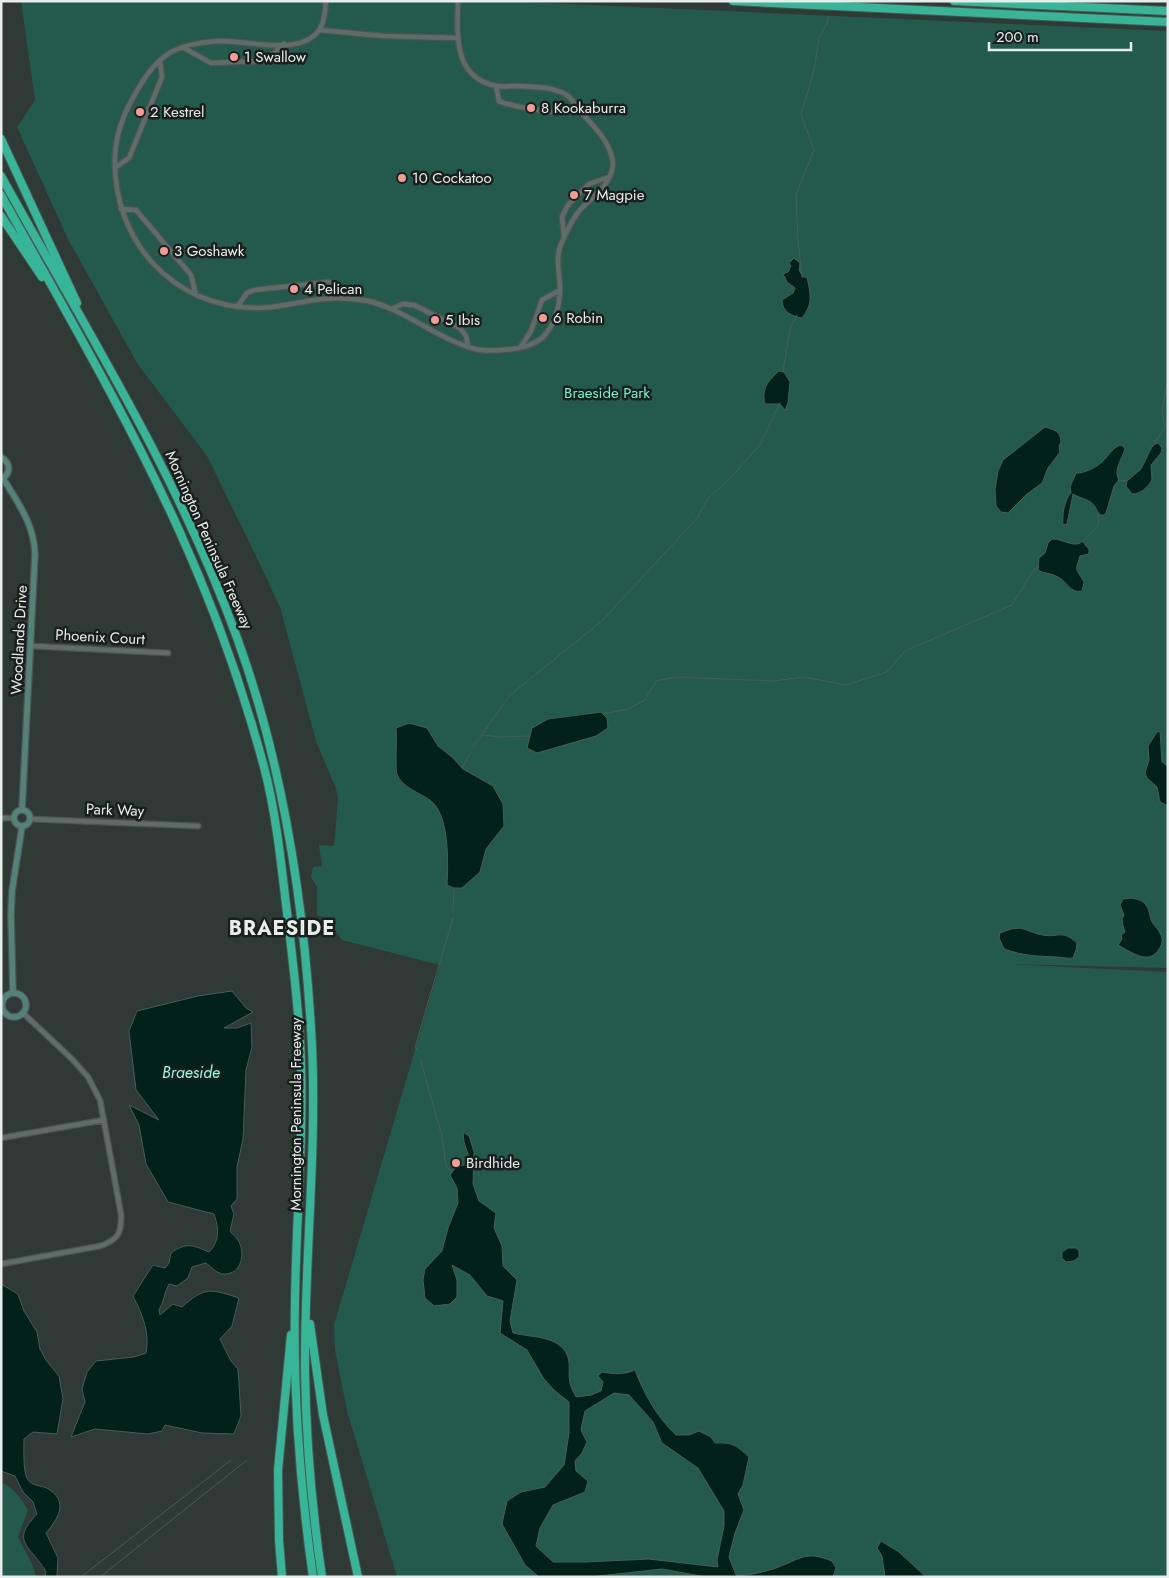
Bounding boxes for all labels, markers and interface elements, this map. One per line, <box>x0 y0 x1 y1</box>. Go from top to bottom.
scale bar <box>989 20 1132 52</box>
text: 200 m <box>996 26 1039 48</box>
place label: 1 Swallow <box>244 46 307 68</box>
marker: 1 Swallow <box>228 51 240 63</box>
place label: 8 Kookaburra <box>541 97 626 119</box>
place label: 2 Kestrel <box>150 101 205 123</box>
marker: 8 Kookaburra <box>525 102 537 114</box>
marker: 2 Kestrel <box>134 106 146 118</box>
place label: 10 Cockatoo <box>412 167 492 189</box>
marker: 10 Cockatoo <box>396 172 408 184</box>
place label: 7 Magpie <box>584 184 645 206</box>
marker: 7 Magpie <box>568 189 580 201</box>
place label: 3 Goshawk <box>174 240 245 262</box>
marker: 3 Goshawk <box>158 245 170 257</box>
place label: 4 Pelican <box>304 278 362 300</box>
marker: 4 Pelican <box>288 283 300 295</box>
place label: 6 Robin <box>553 307 603 329</box>
place label: 5 Ibis <box>445 309 480 331</box>
marker: 6 Robin <box>537 312 549 324</box>
marker: 5 Ibis <box>429 314 441 326</box>
park label: Braeside Park <box>564 382 650 404</box>
street label: Mornington Peninsula Freeway <box>160 447 259 633</box>
street label: Woodlands Drive <box>5 584 33 695</box>
street label: Phoenix Court <box>55 624 146 650</box>
street label: Park Way <box>85 798 145 822</box>
district label: BRAESIDE <box>229 914 335 943</box>
street label: Mornington Peninsula Freeway <box>285 1017 307 1211</box>
water label: Braeside <box>162 1061 220 1084</box>
place label: Birdhide <box>466 1152 520 1174</box>
marker: Birdhide <box>450 1157 462 1169</box>

